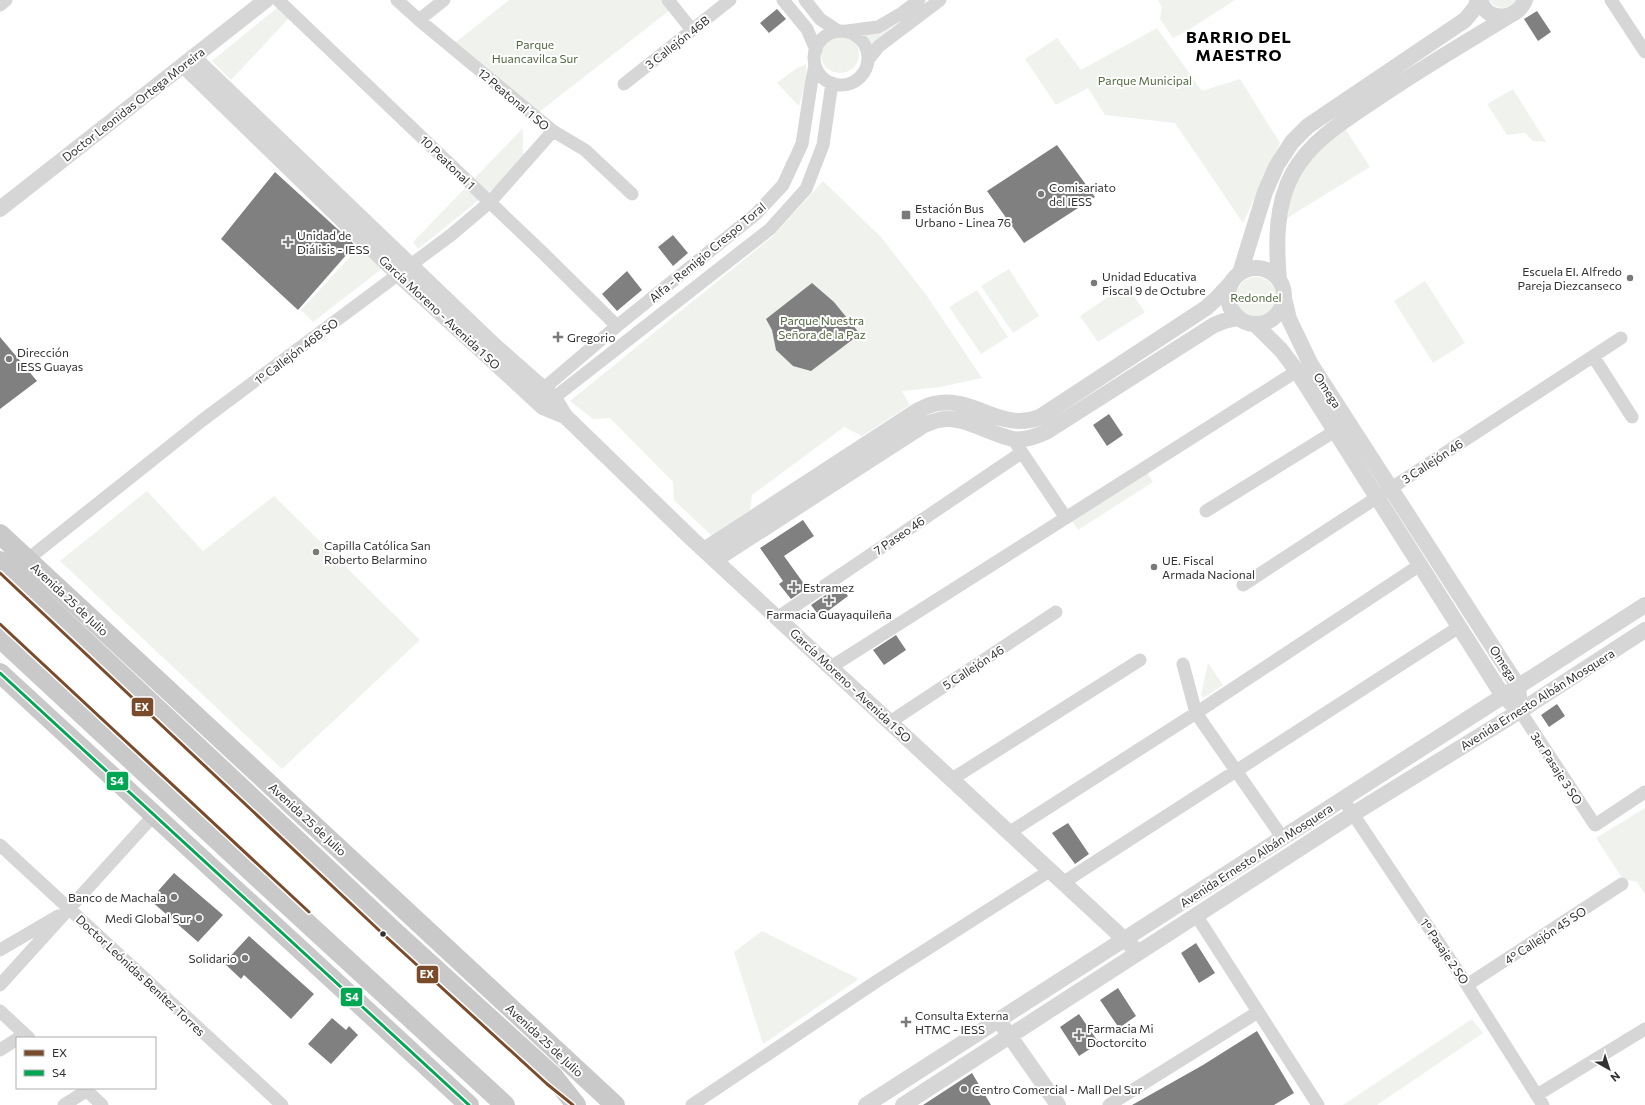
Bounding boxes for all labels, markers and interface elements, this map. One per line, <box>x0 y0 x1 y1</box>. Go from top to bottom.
street label: 3 Callejón 46B <box>642 12 712 71</box>
district label: BARRIO DEL MAESTRO <box>1186 27 1292 64</box>
park label: Parque Huancavilca Sur <box>492 37 578 65</box>
street label: Doctor Leonidas Ortega Moreira <box>59 44 207 164</box>
street label: 12 Peatonal 1 SO <box>475 65 553 133</box>
park label: Parque Municipal <box>1098 73 1192 87</box>
street label: 10 Peatonal 1 <box>418 132 478 192</box>
place label: Comisariato del IESS <box>1049 180 1116 208</box>
marker: Comisariato del IESS <box>1036 189 1046 199</box>
street label: Alfa - Remigio Crespo Toral <box>646 199 768 305</box>
place label: Estación Bus Urbano - Linea 76 <box>915 201 1011 229</box>
marker: Estación Bus Urbano - Linea 76 <box>900 209 912 221</box>
place label: Unidad de Diálisis - IESS <box>297 228 370 256</box>
marker: Unidad de Diálisis - IESS <box>282 236 294 248</box>
street label: García Moreno - Avenida 1 SO <box>377 252 504 372</box>
place label: Escuela EI. Alfredo Pareja Diezcanseco <box>1517 264 1622 292</box>
place label: Unidad Educativa Fiscal 9 de Octubre <box>1102 269 1206 297</box>
marker: Escuela EI. Alfredo Pareja Diezcanseco <box>1625 273 1635 283</box>
marker: Unidad Educativa Fiscal 9 de Octubre <box>1089 278 1099 288</box>
park label: Redondel <box>1230 290 1282 304</box>
park label: Parque Nuestra Señora de la Paz <box>778 313 866 341</box>
street label: 1° Callejón 46B SO <box>252 315 341 387</box>
place label: Gregorio <box>567 330 615 344</box>
marker: Gregorio <box>552 331 564 343</box>
place label: Dirección IESS Guayas <box>17 345 83 373</box>
marker: Dirección IESS Guayas <box>4 354 14 364</box>
street label: Omega <box>1311 370 1345 410</box>
street label: 3 Callejón 46 <box>1399 436 1465 486</box>
street label: 7 Paseo 46 <box>871 513 927 557</box>
place label: Capilla Católica San Roberto Belarmino <box>324 538 431 566</box>
marker: Capilla Católica San Roberto Belarmino <box>311 547 321 557</box>
place label: UE. Fiscal Armada Nacional <box>1162 553 1255 581</box>
street label: Avenida 25 de Julio <box>28 560 112 639</box>
marker: UE. Fiscal Armada Nacional <box>1149 562 1159 572</box>
place label: Estramez <box>803 580 854 594</box>
marker: Estramez <box>788 581 800 593</box>
marker: Farmacia Guayaquileña <box>824 595 834 605</box>
place label: Farmacia Guayaquileña <box>766 607 892 621</box>
street label: García Moreno - Avenida 1 SO <box>788 625 915 745</box>
street label: 5 Callejón 46 <box>940 642 1006 692</box>
street label: Omega <box>1487 643 1521 683</box>
street label: Avenida Ernesto Albán Mosquera <box>1457 646 1617 752</box>
line badge: EX <box>131 697 154 717</box>
text: EX <box>135 700 149 713</box>
street label: 3er Pasaje 3 SO <box>1528 729 1586 807</box>
line badge: S4 <box>106 771 129 791</box>
text: S4 <box>110 774 124 787</box>
street label: Avenida 25 de Julio <box>266 780 350 859</box>
street label: Avenida Ernesto Albán Mosquera <box>1177 800 1335 910</box>
place label: Banco de Machala <box>68 890 166 904</box>
marker: Banco de Machala <box>169 892 179 902</box>
street label: 4° Callejón 45 SO <box>1501 903 1589 967</box>
place label: Medi Global Sur <box>105 911 191 925</box>
street label: Doctor Leónidas Benítez Torres <box>74 912 208 1038</box>
marker: Medi Global Sur <box>194 913 204 923</box>
street label: 1° Pasaje 2 SO <box>1418 915 1472 987</box>
unlabelled marker <box>378 929 388 939</box>
place label: Solidario <box>188 951 237 965</box>
marker: Solidario <box>240 953 250 963</box>
line badge: EX <box>416 965 439 984</box>
text: EX <box>420 967 434 980</box>
line badge: S4 <box>340 987 363 1007</box>
text: S4 <box>345 990 359 1003</box>
street label: Avenida 25 de Julio <box>503 1001 587 1080</box>
place label: Consulta Externa HTMC - IESS <box>915 1008 1009 1036</box>
marker: Consulta Externa HTMC - IESS <box>900 1016 912 1028</box>
place label: Farmacia Mi Doctorcito <box>1087 1021 1154 1049</box>
marker: Farmacia Mi Doctorcito <box>1074 1030 1084 1040</box>
legend <box>16 1037 156 1089</box>
text: EX <box>52 1045 67 1059</box>
north arrow <box>1589 1049 1629 1089</box>
text: S4 <box>52 1065 66 1079</box>
text: N <box>1608 1070 1623 1085</box>
place label: Centro Comercial - Mall Del Sur <box>972 1082 1142 1096</box>
marker: Centro Comercial - Mall Del Sur <box>959 1084 969 1094</box>

